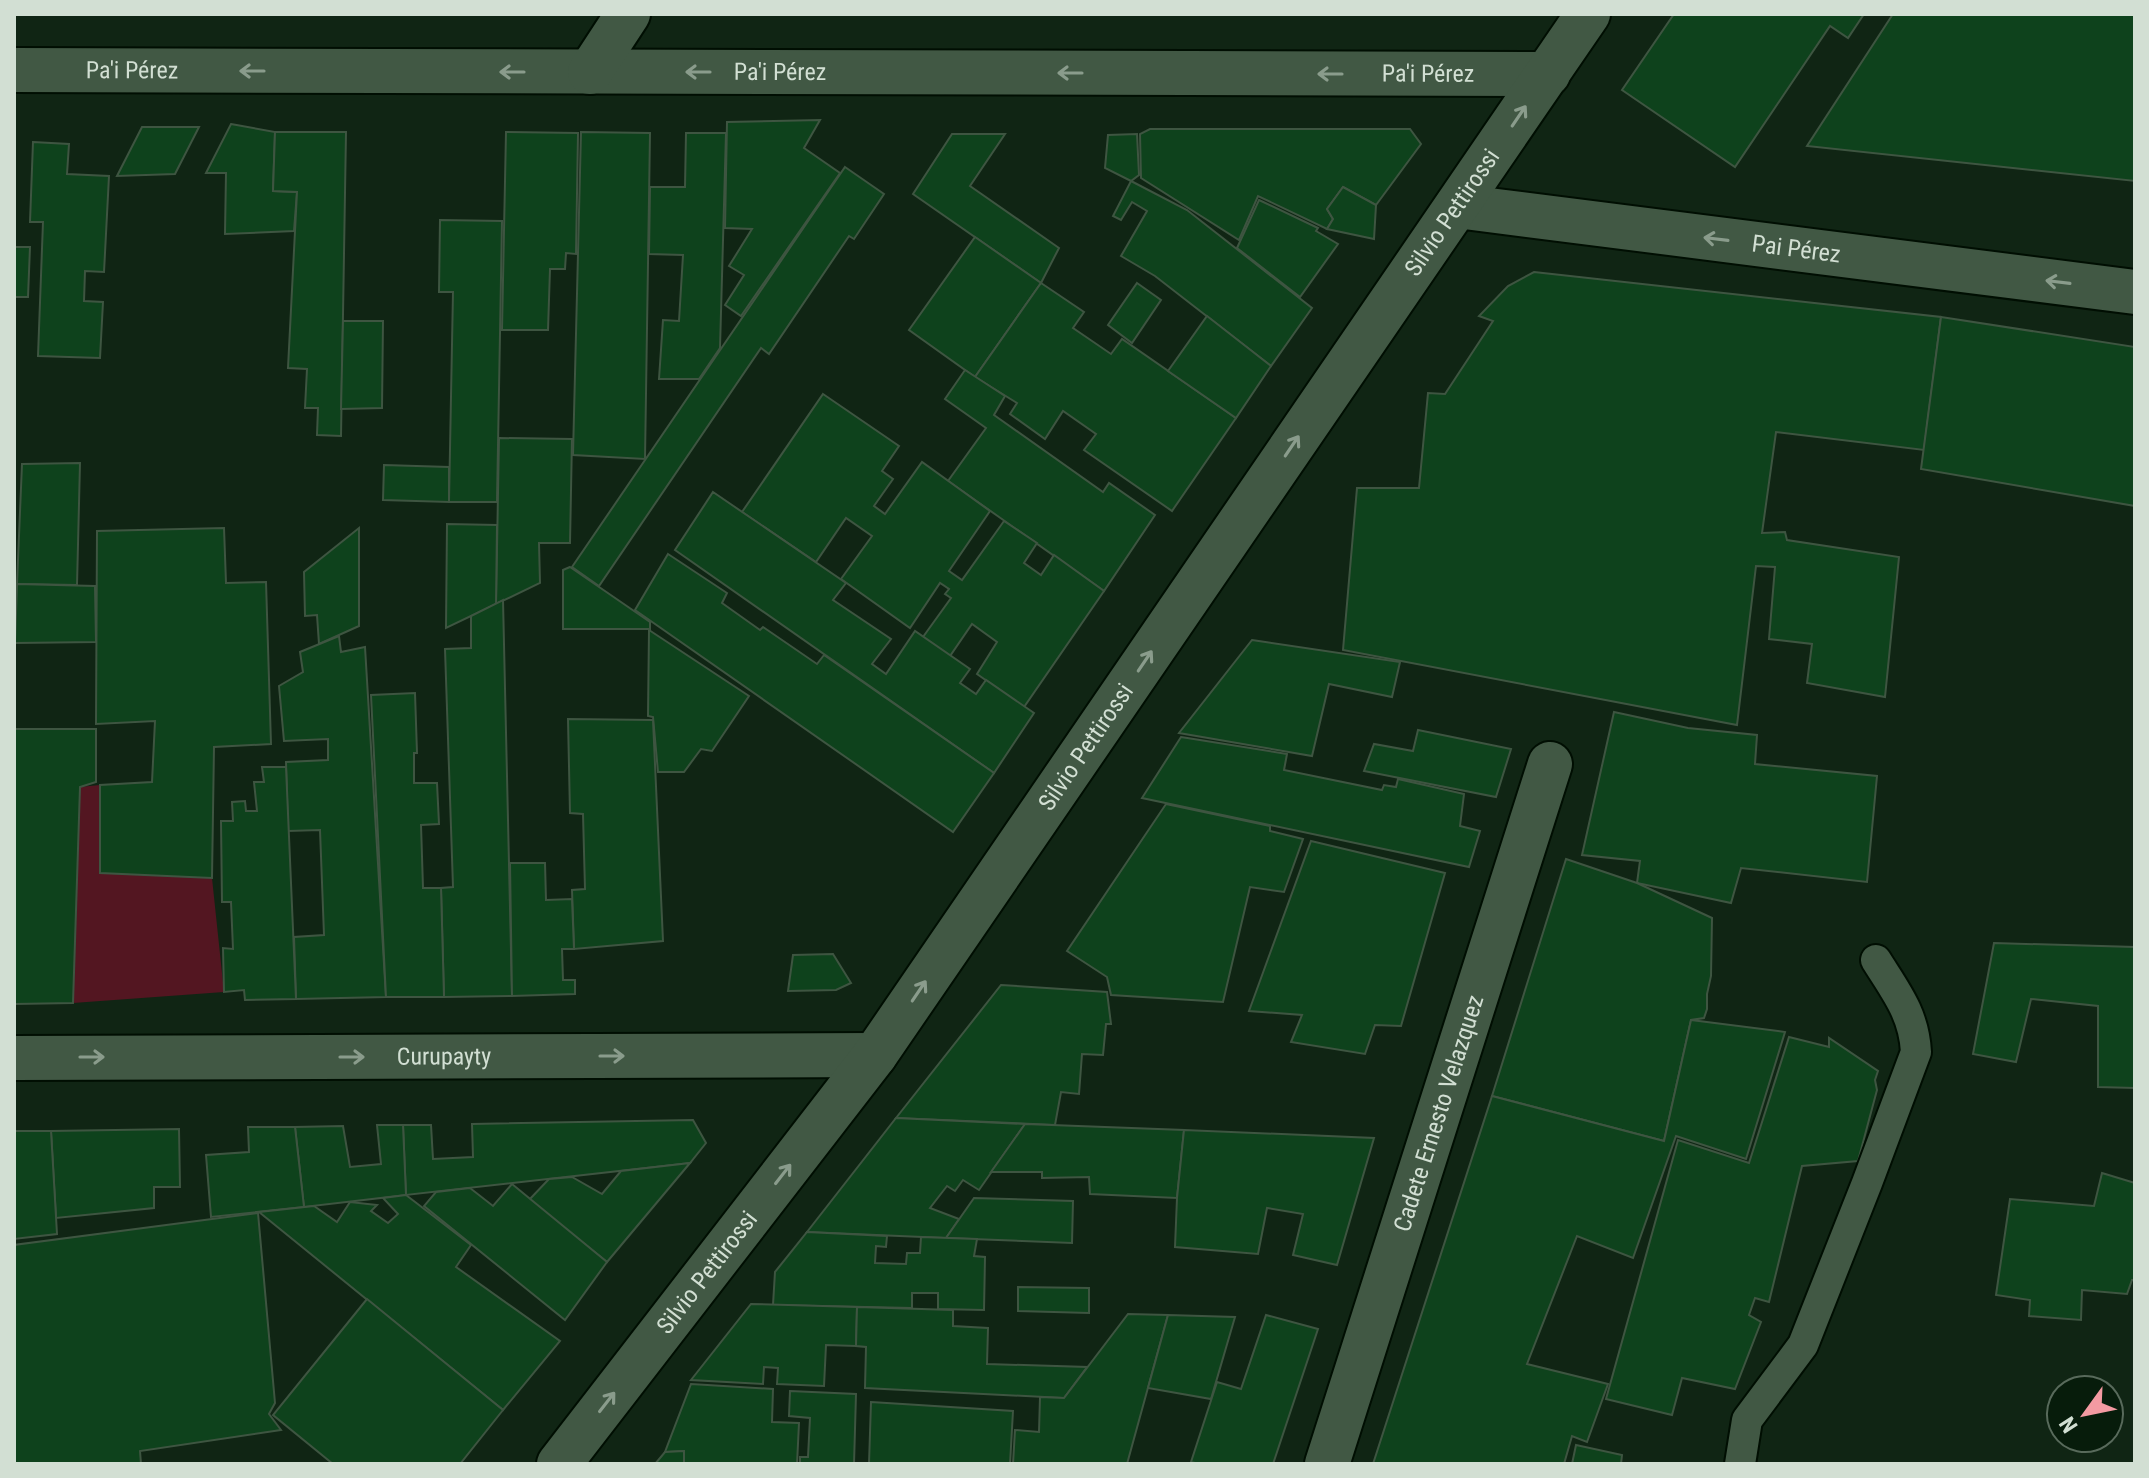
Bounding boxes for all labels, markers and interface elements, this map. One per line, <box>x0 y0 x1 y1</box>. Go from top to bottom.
street label: Pa'i Pérez <box>86 56 178 84</box>
street label: Pa'i Pérez <box>734 58 826 86</box>
street label: Pa'i Pérez <box>1382 60 1474 88</box>
one-way arrow <box>239 63 266 79</box>
one-way arrow <box>499 64 526 80</box>
one-way arrow <box>685 65 712 80</box>
one-way arrow <box>1057 65 1084 81</box>
one-way arrow <box>1317 66 1344 82</box>
one-way arrow <box>1511 106 1527 128</box>
street label: Silvio Pettirossi <box>1399 144 1505 281</box>
street label: Pai Pérez <box>1750 230 1842 269</box>
one-way arrow <box>1703 231 1730 246</box>
one-way arrow <box>2046 274 2071 289</box>
one-way arrow <box>1284 436 1301 458</box>
one-way arrow <box>1137 650 1153 672</box>
street label: Silvio Pettirossi <box>1033 678 1139 816</box>
one-way arrow <box>911 980 927 1002</box>
street label: Cadete Ernesto Velazquez <box>1388 992 1489 1235</box>
street label: Curupayty <box>397 1042 491 1071</box>
one-way arrow <box>598 1048 625 1064</box>
one-way arrow <box>78 1049 105 1065</box>
one-way arrow <box>338 1049 365 1065</box>
one-way arrow <box>774 1164 791 1185</box>
street label: Silvio Pettirossi <box>651 1206 763 1339</box>
north arrow <box>2045 1374 2125 1454</box>
one-way arrow <box>598 1392 615 1413</box>
text: N <box>2054 1412 2083 1437</box>

